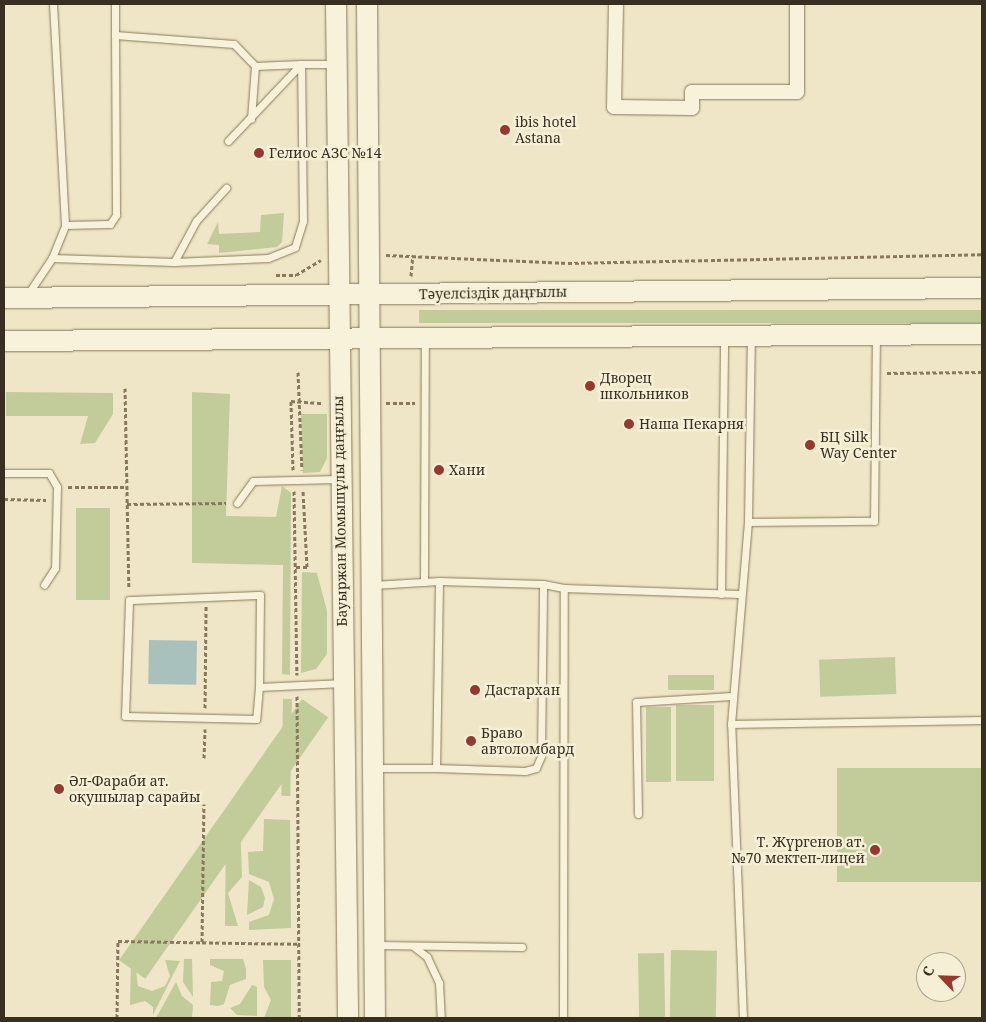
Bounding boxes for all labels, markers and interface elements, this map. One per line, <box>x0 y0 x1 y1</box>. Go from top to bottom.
place label: ibis hotel Astana <box>515 114 576 146</box>
marker: ibis hotel Astana <box>499 124 511 136</box>
place label: Гелиос АЗС №14 <box>269 145 381 161</box>
marker: Гелиос АЗС №14 <box>253 147 265 159</box>
street label: Тәуелсіздік даңғылы <box>419 283 567 303</box>
place label: Дворец школьников <box>600 370 689 402</box>
marker: Дворец школьников <box>584 380 596 392</box>
street label: Бауыржан Момышұлы даңғылы <box>330 395 350 627</box>
place label: Наша Пекарня <box>639 416 744 432</box>
marker: Наша Пекарня <box>623 418 635 430</box>
place label: БЦ Silk Way Center <box>820 429 897 462</box>
marker: БЦ Silk Way Center <box>804 439 816 451</box>
place label: Хани <box>449 462 485 478</box>
marker: Хани <box>433 464 445 476</box>
place label: Дастархан <box>485 682 560 698</box>
marker: Дастархан <box>469 684 481 696</box>
place label: Браво автоломбард <box>481 725 574 758</box>
marker: Браво автоломбард <box>465 735 477 747</box>
place label: Әл-Фараби ат. оқушылар сарайы <box>69 773 201 806</box>
marker: Әл-Фараби ат. оқушылар сарайы <box>53 783 65 795</box>
place label: Т. Жүргенов ат. №70 мектеп-лицей <box>731 834 865 866</box>
marker: Т. Жүргенов ат. №70 мектеп-лицей <box>869 844 881 856</box>
north arrow <box>916 952 966 1002</box>
text: С <box>917 963 938 979</box>

